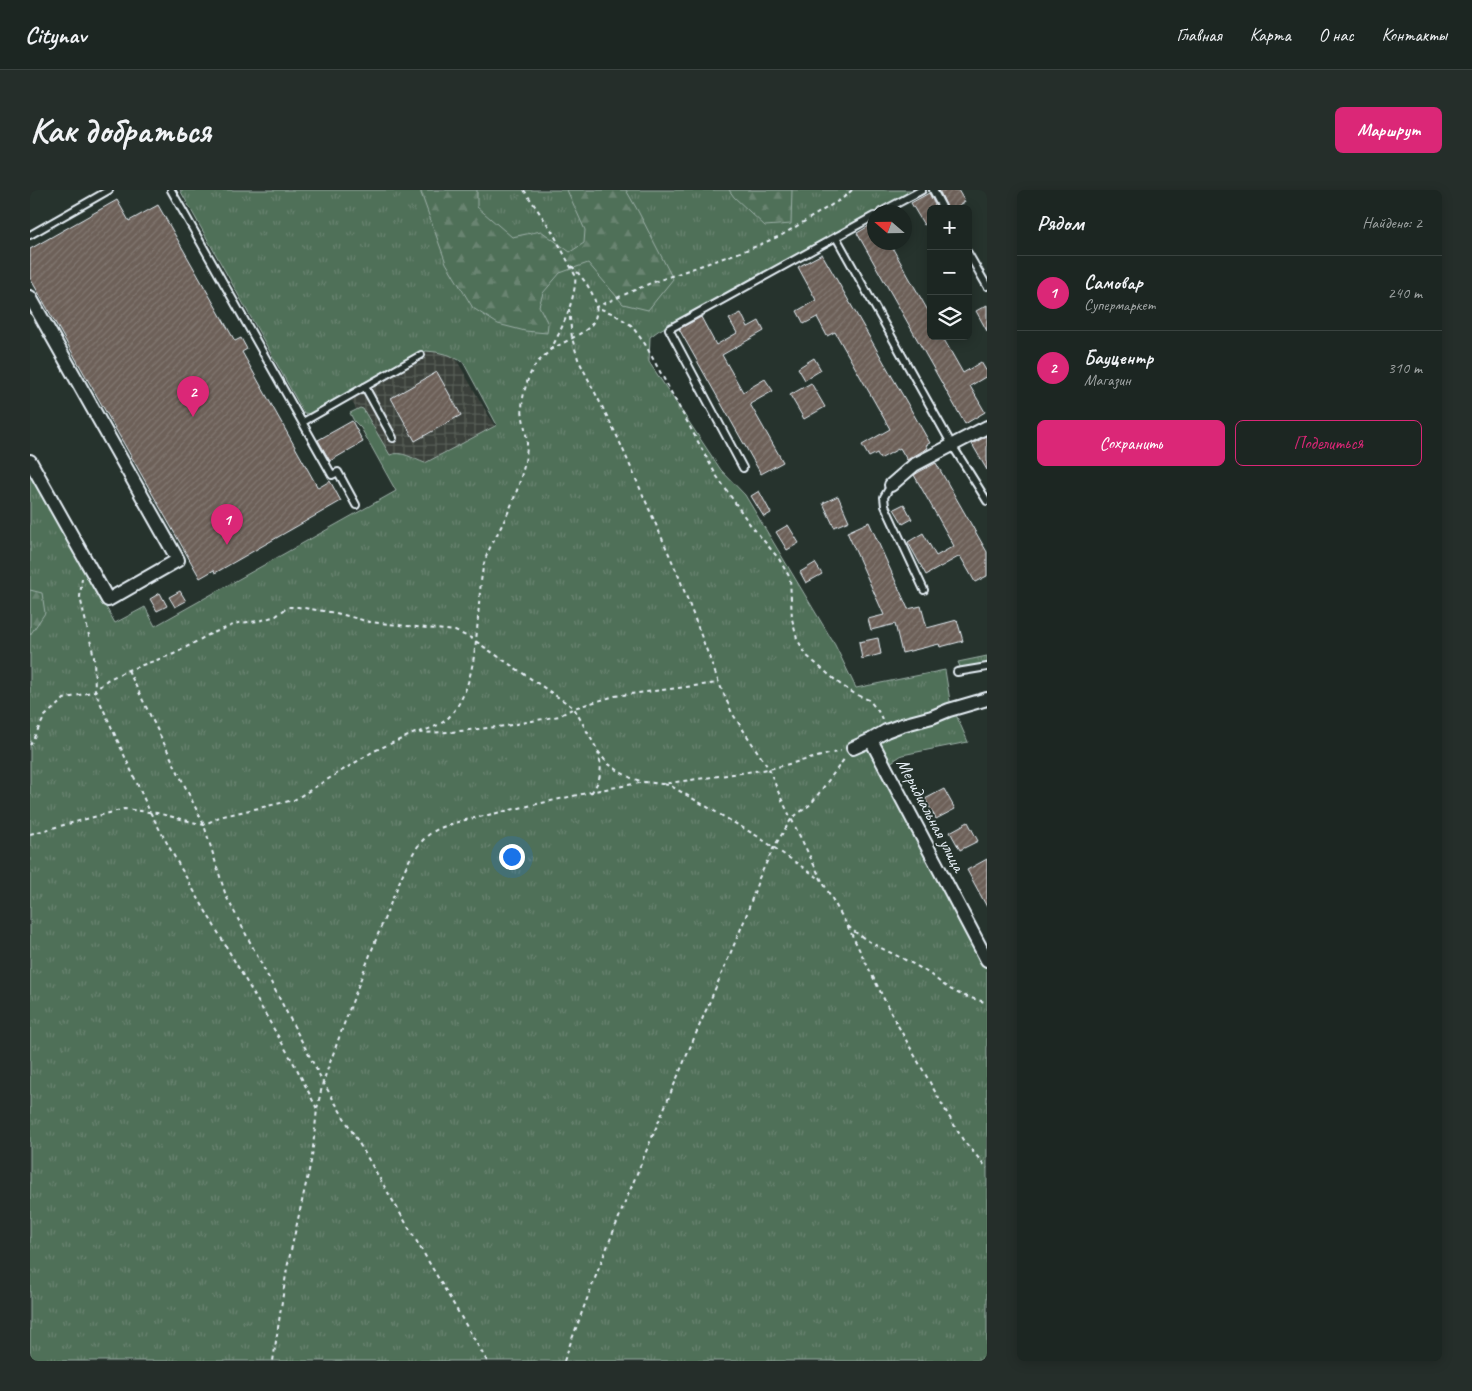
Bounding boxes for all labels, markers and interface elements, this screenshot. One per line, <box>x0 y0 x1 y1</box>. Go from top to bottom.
text: Citynav <box>25 20 86 50</box>
text: Главная <box>1177 24 1222 46</box>
text: Карта <box>1250 24 1291 46</box>
text: О нас <box>1319 24 1354 46</box>
text: Контакты <box>1382 24 1447 46</box>
button: Маршрут <box>1335 107 1442 153</box>
text: Как добраться <box>30 108 211 153</box>
north arrow <box>867 205 912 250</box>
map controls <box>927 205 972 340</box>
button: + <box>927 205 972 250</box>
text: Рядом <box>1037 210 1084 236</box>
text: Найдено: 2 <box>1362 213 1422 233</box>
button: − <box>927 250 972 295</box>
text: Самовар <box>1084 271 1143 295</box>
text: 1 <box>1049 283 1057 303</box>
text: 240 m <box>1388 283 1422 303</box>
button: layers <box>927 295 972 340</box>
text: Супермаркет <box>1084 295 1155 315</box>
text: Бауцентр <box>1084 346 1153 370</box>
text: 2 <box>1049 358 1057 378</box>
text: 310 m <box>1388 358 1422 378</box>
text: Магазин <box>1084 370 1131 390</box>
pin: 2 <box>177 376 209 417</box>
button: Сохранить <box>1037 420 1225 466</box>
button: Поделиться <box>1235 420 1422 466</box>
pin: 1 <box>211 504 243 545</box>
street label: Меридиальная улица <box>892 755 971 877</box>
your location <box>499 844 525 870</box>

